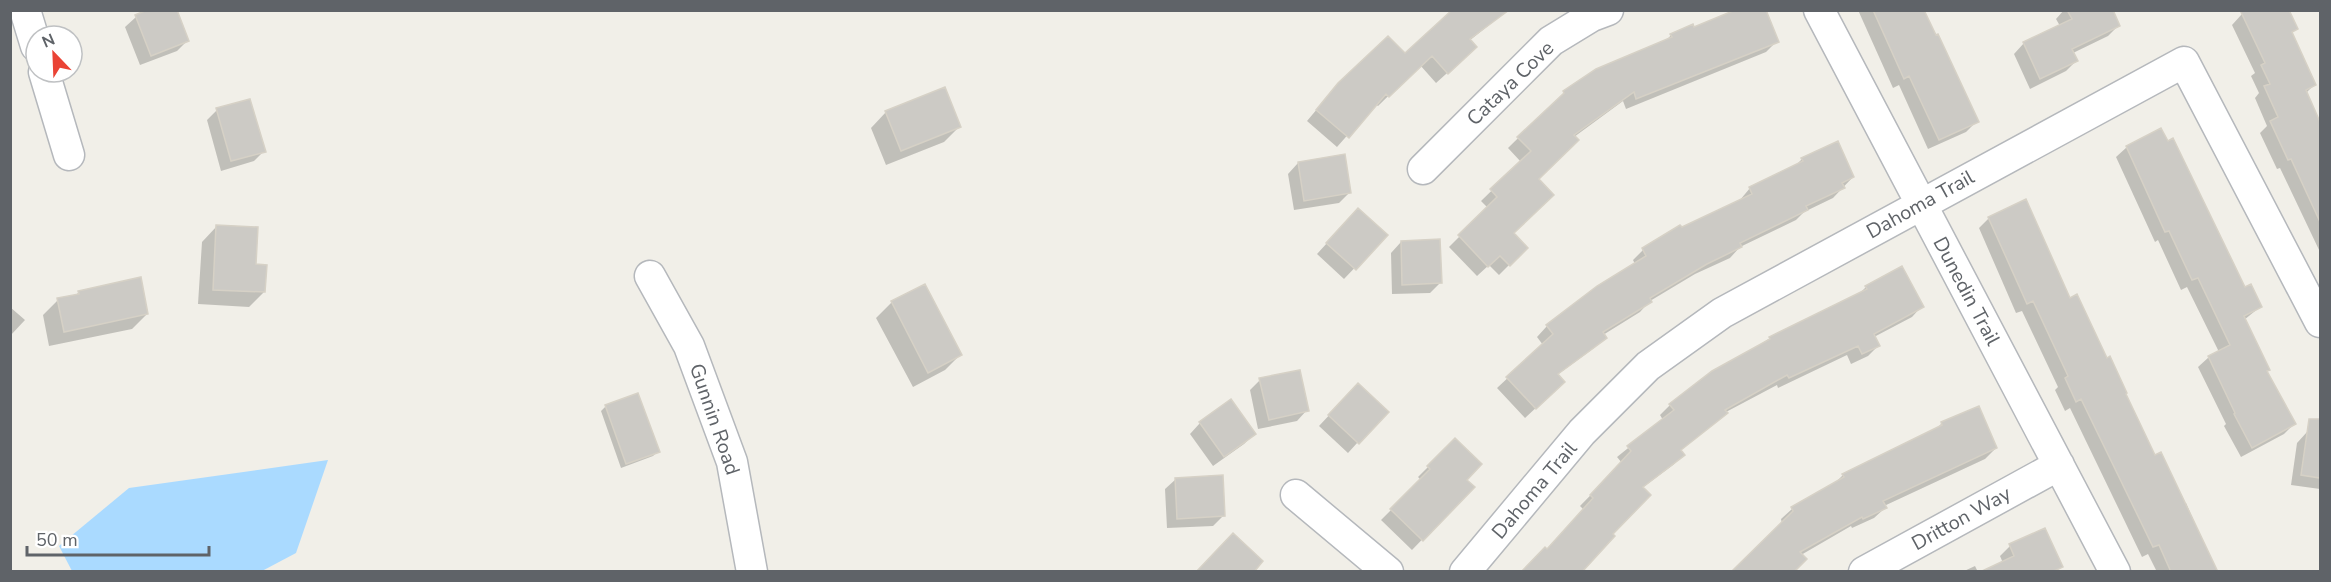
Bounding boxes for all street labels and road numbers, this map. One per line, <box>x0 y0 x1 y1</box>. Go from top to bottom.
street label: Cataya Cove <box>1461 35 1560 132</box>
street label: Dahoma Trail <box>1861 164 1979 245</box>
street label: Dunedin Trail <box>1927 232 2007 350</box>
street label: Gunnin Road <box>683 360 746 478</box>
street label: Dahoma Trail <box>1486 436 1583 545</box>
street label: Dritton Way <box>1907 480 2016 557</box>

